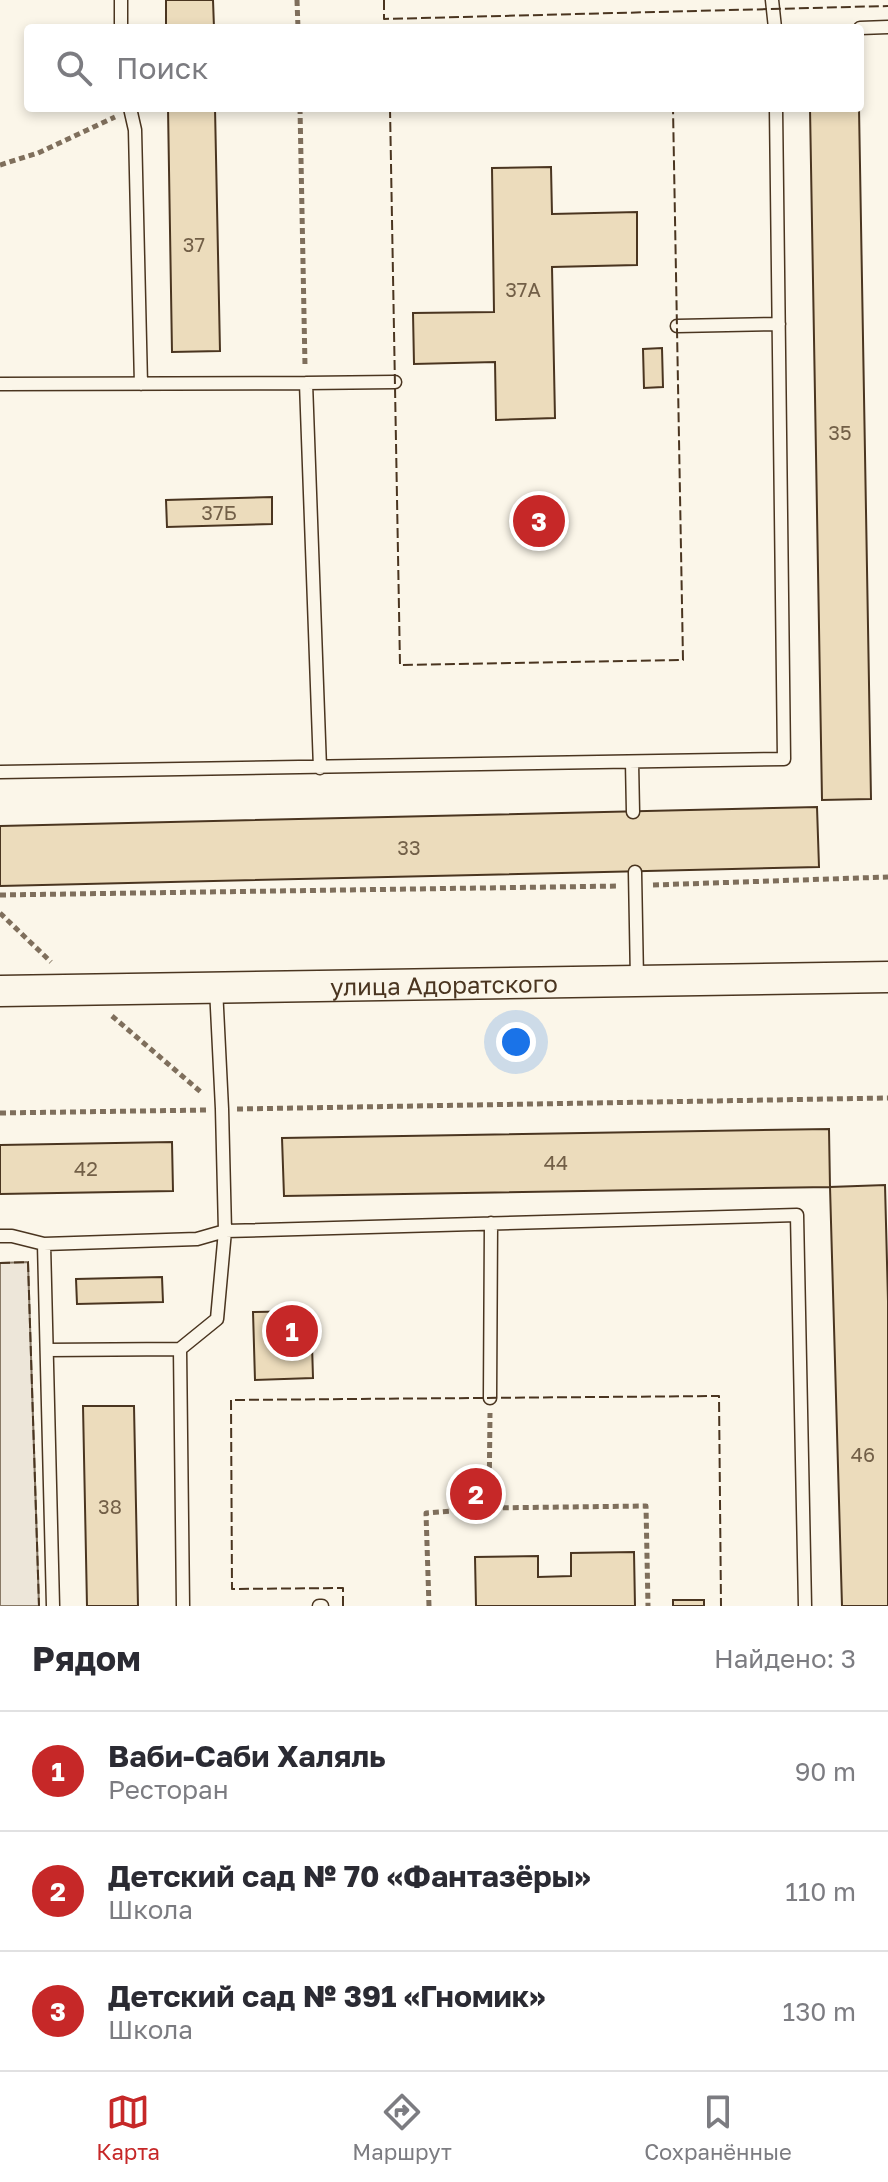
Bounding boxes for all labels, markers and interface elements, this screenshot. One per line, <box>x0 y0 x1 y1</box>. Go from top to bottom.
search box <box>24 24 864 112</box>
icon: search <box>52 46 96 90</box>
text: Поиск <box>116 50 208 86</box>
house number: 37 <box>183 232 205 256</box>
house number: 37А <box>505 277 541 301</box>
house number: 35 <box>828 420 852 444</box>
pin: 3 <box>513 491 565 551</box>
house number: 37Б <box>201 500 237 524</box>
house number: 33 <box>397 835 421 859</box>
street label: улица Адоратского <box>330 968 558 1000</box>
your location <box>496 1022 536 1062</box>
house number: 44 <box>544 1150 568 1174</box>
house number: 42 <box>74 1156 98 1180</box>
pin: 1 <box>266 1301 318 1361</box>
house number: 46 <box>851 1442 875 1466</box>
pin: 2 <box>450 1464 502 1524</box>
house number: 38 <box>98 1494 122 1518</box>
text: Рядом <box>32 1638 141 1678</box>
text: Найдено: 3 <box>714 1643 856 1674</box>
text: Ваби-Саби Халяль <box>108 1738 386 1774</box>
text: 1 <box>51 1756 65 1787</box>
text: 90 m <box>795 1756 856 1787</box>
text: Ресторан <box>108 1774 229 1805</box>
text: Детский сад № 70 «Фантазёры» <box>108 1858 591 1894</box>
text: 2 <box>50 1876 66 1907</box>
text: 110 m <box>785 1876 856 1907</box>
text: Школа <box>108 1894 193 1925</box>
text: Детский сад № 391 «Гномик» <box>108 1978 545 2014</box>
text: 3 <box>50 1996 66 2027</box>
text: 130 m <box>783 1996 856 2027</box>
text: Школа <box>108 2014 193 2045</box>
tab: Карта <box>96 2090 160 2165</box>
tab: Маршрут <box>352 2090 452 2165</box>
tab: Сохранённые <box>644 2090 792 2165</box>

